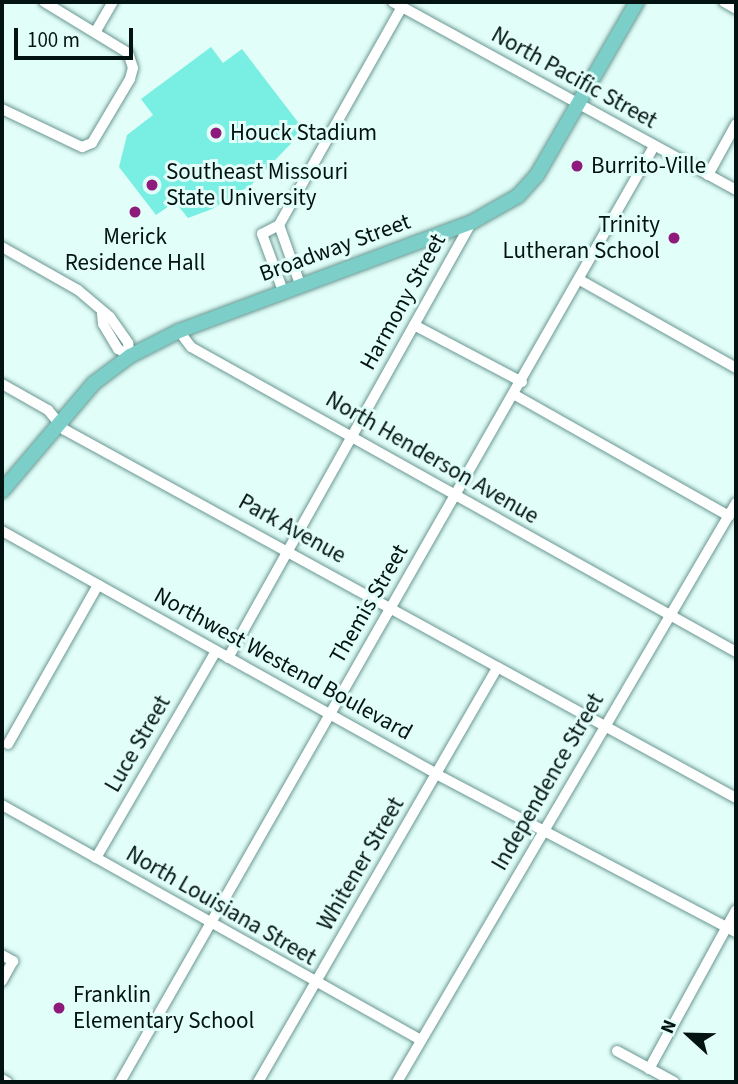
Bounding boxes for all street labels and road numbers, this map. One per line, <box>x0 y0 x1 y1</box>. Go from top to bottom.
street label: North Pacific Street <box>486 21 662 135</box>
street label: Broadway Street <box>256 208 414 288</box>
street label: Harmony Street <box>354 229 452 375</box>
street label: North Henderson Avenue <box>321 386 543 530</box>
street label: Park Avenue <box>233 488 351 570</box>
street label: Themis Street <box>324 540 414 668</box>
street label: Northwest Westend Boulevard <box>149 581 417 747</box>
street label: Independence Street <box>486 689 610 875</box>
street label: Luce Street <box>99 691 177 797</box>
street label: Whitener Street <box>312 792 410 936</box>
street label: North Louisiana Street <box>121 840 321 972</box>

